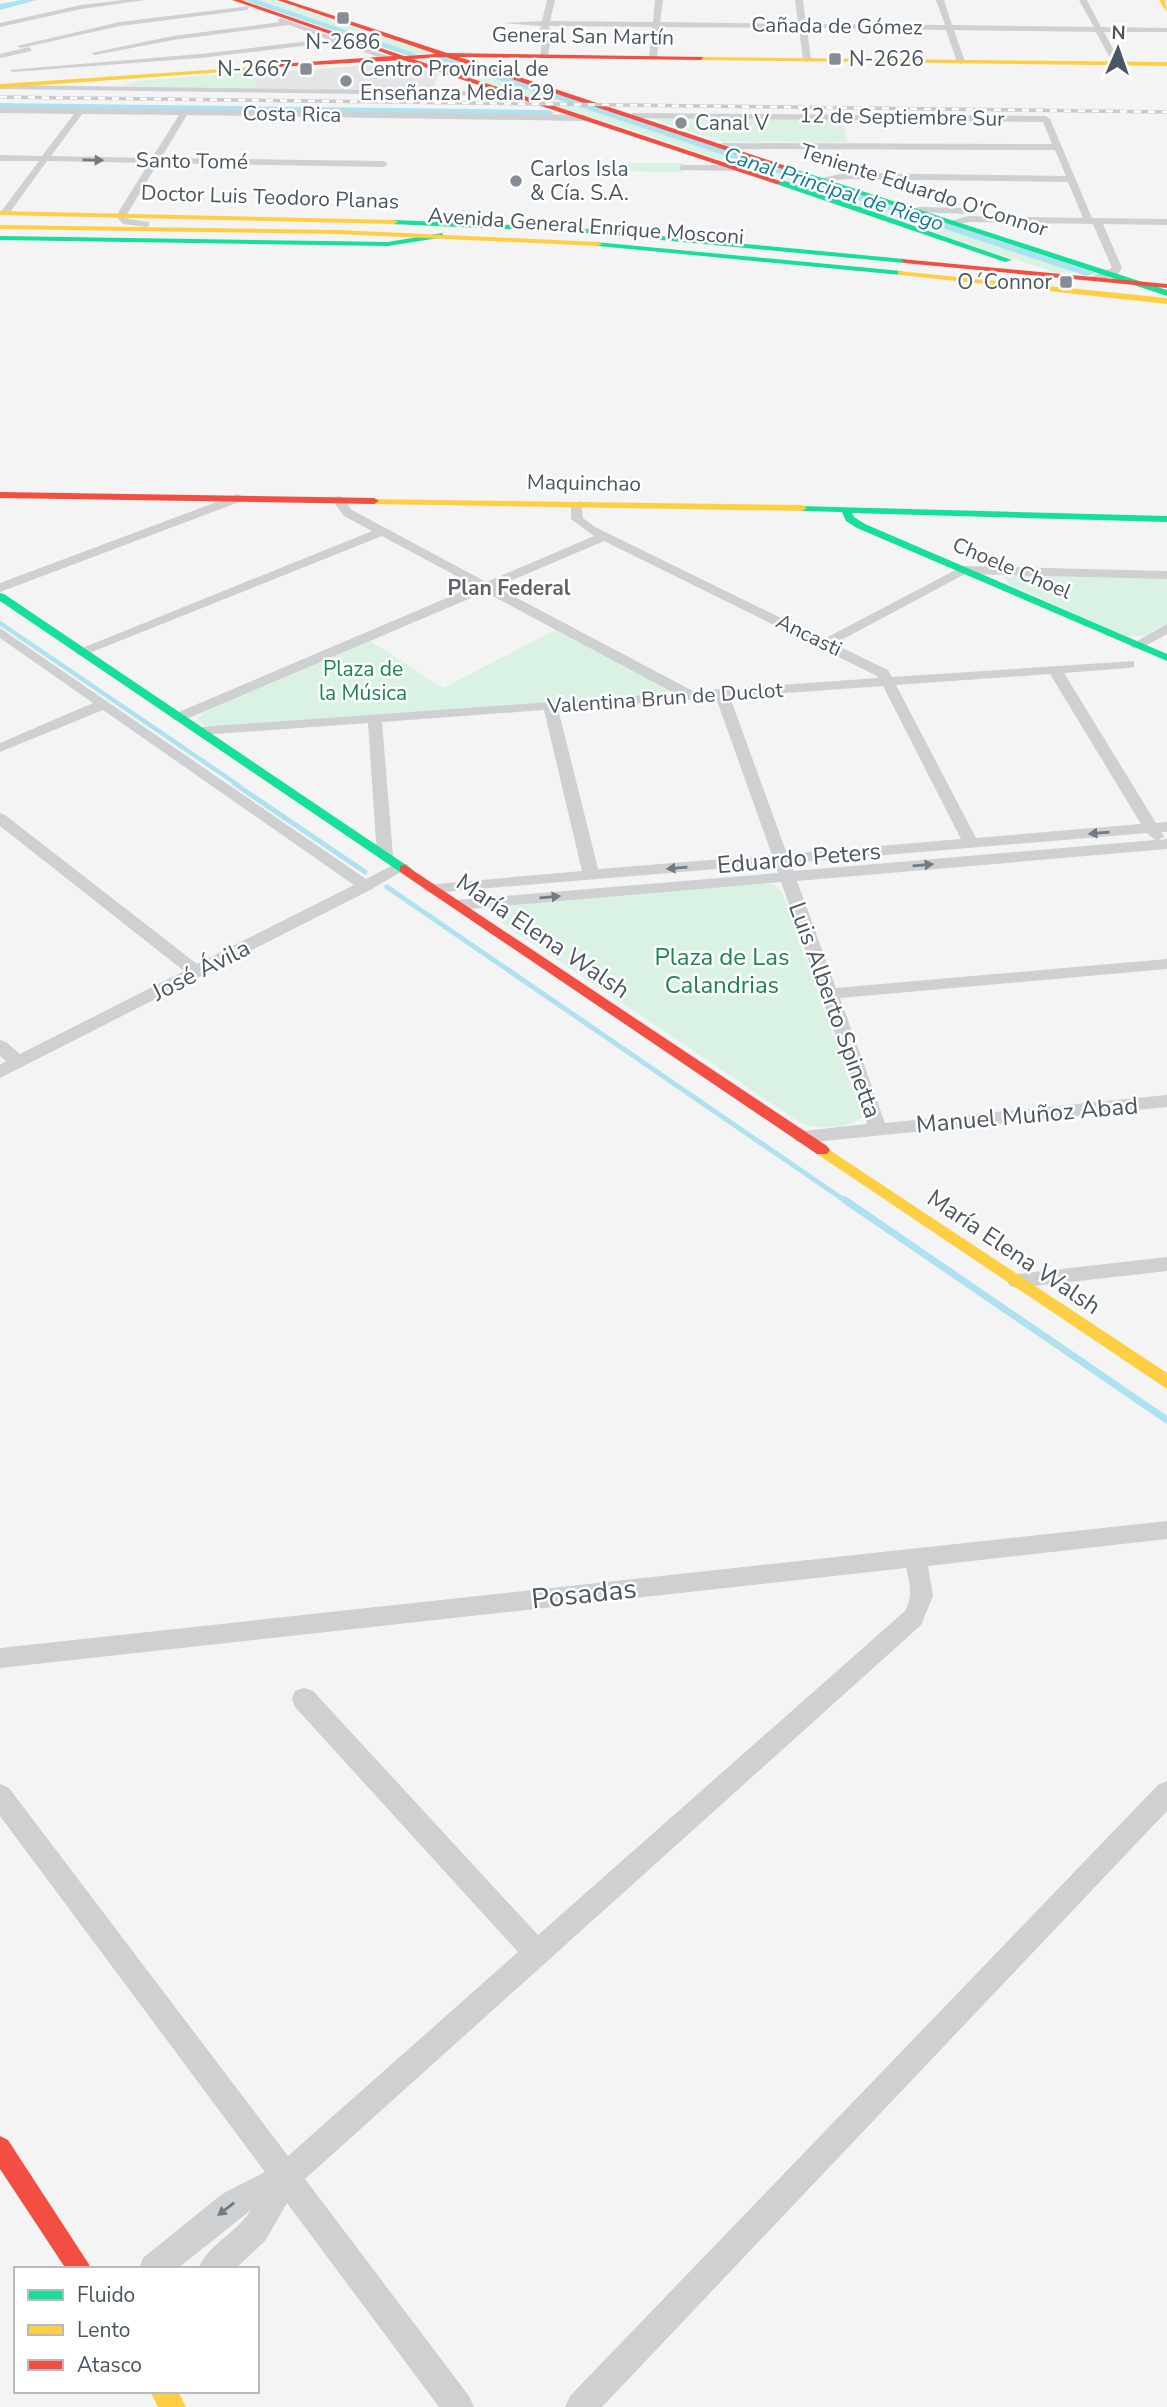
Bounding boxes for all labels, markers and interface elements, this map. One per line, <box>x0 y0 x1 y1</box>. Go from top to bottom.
marker: N-2686 <box>335 10 351 26</box>
street label: Cañada de Gómez <box>751 11 923 41</box>
north arrow <box>1083 14 1153 84</box>
street label: General San Martín <box>492 20 674 52</box>
text: N <box>1111 20 1126 46</box>
place label: N-2686 <box>306 28 380 56</box>
place label: N-2626 <box>849 45 924 73</box>
marker: N-2626 <box>827 51 843 67</box>
place label: N-2667 <box>217 55 292 83</box>
place label: Centro Provincial de Enseñanza Media 29 <box>360 55 555 107</box>
marker: N-2667 <box>298 61 314 77</box>
marker: Centro Provincial de Enseñanza Media 29 <box>338 73 354 89</box>
street label: Costa Rica <box>242 99 342 129</box>
street label: 12 de Septiembre Sur <box>799 101 1005 133</box>
place label: Canal V <box>695 109 770 137</box>
marker: Canal V <box>673 115 689 131</box>
street label: Teniente Eduardo O'Connor <box>797 137 1052 243</box>
water label: Canal Principal de Riego <box>721 140 947 238</box>
street label: Santo Tomé <box>136 146 248 176</box>
one-way arrow <box>82 154 104 165</box>
place label: Carlos Isla & Cía. S.A. <box>530 155 629 207</box>
marker: Carlos Isla & Cía. S.A. <box>508 173 524 189</box>
street label: Doctor Luis Teodoro Planas <box>140 179 400 215</box>
street label: Avenida General Enrique Mosconi <box>427 201 745 251</box>
place label: O´Connor <box>957 268 1052 296</box>
marker: O´Connor <box>1058 274 1074 290</box>
street label: Maquinchao <box>527 468 641 498</box>
street label: Choele Choel <box>948 530 1077 606</box>
district label: Plan Federal <box>448 574 571 602</box>
street label: Ancasti <box>771 607 847 663</box>
park label: Plaza de la Música <box>319 655 407 707</box>
street label: Valentina Brun de Duclot <box>545 676 784 720</box>
one-way arrow <box>1088 828 1110 839</box>
street label: Eduardo Peters <box>716 835 882 881</box>
one-way arrow <box>912 859 934 870</box>
one-way arrow <box>666 863 688 874</box>
street label: María Elena Walsh <box>450 866 636 1006</box>
one-way arrow <box>539 891 561 902</box>
street label: Luis Alberto Spinetta <box>781 897 889 1123</box>
street label: José Ávila <box>146 932 256 1009</box>
park label: Plaza de Las Calandrias <box>654 941 790 1001</box>
street label: Manuel Muñoz Abad <box>915 1089 1139 1141</box>
street label: María Elena Walsh <box>921 1182 1107 1322</box>
street label: Posadas <box>529 1570 639 1618</box>
one-way arrow <box>217 2201 235 2216</box>
legend <box>14 2267 259 2393</box>
text: Fluido <box>77 2281 135 2309</box>
text: Lento <box>77 2316 130 2344</box>
text: Atasco <box>77 2351 142 2379</box>

